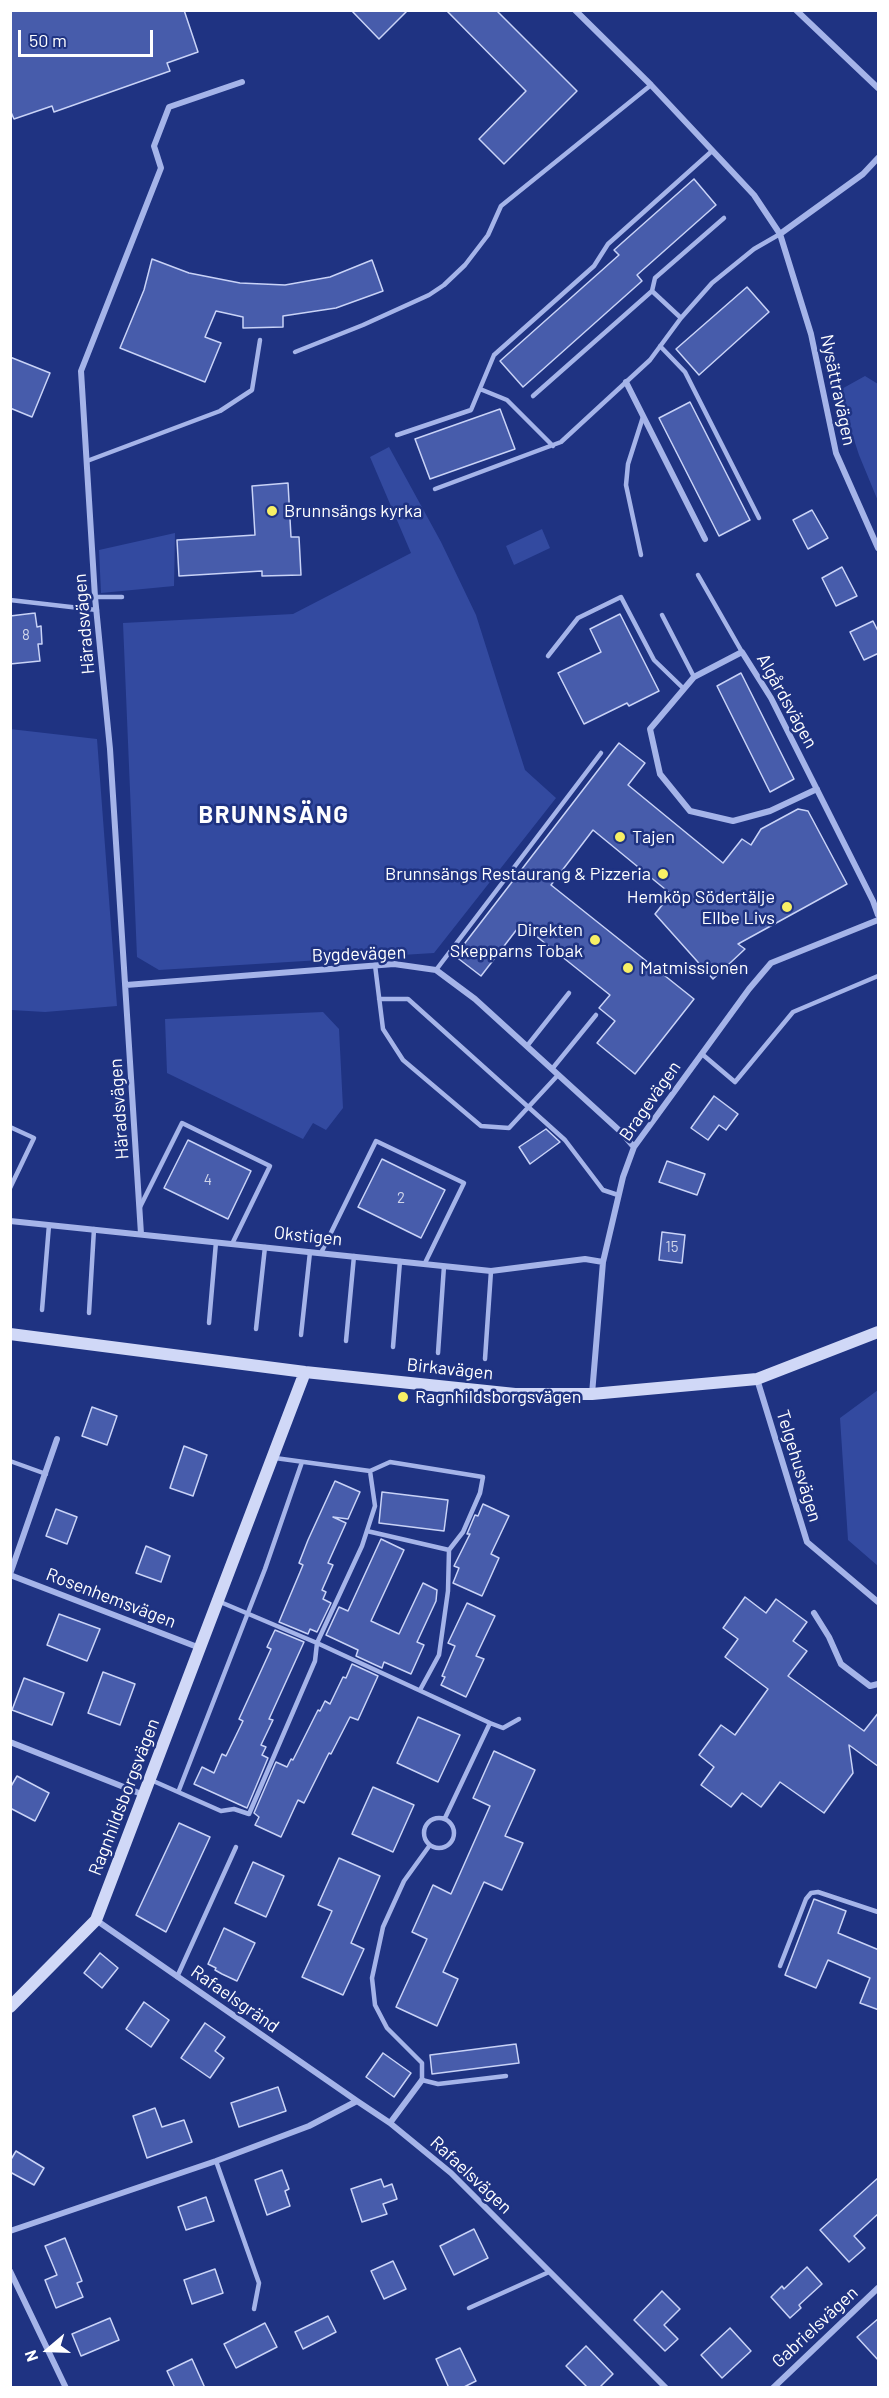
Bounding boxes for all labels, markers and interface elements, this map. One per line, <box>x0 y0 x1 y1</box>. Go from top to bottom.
scale bar <box>21 18 156 56</box>
text: 50 m <box>29 29 67 51</box>
street label: Nysättravägen <box>816 333 860 447</box>
place label: Brunnsängs kyrka <box>284 500 422 522</box>
marker: Brunnsängs kyrka <box>265 504 279 518</box>
street label: Häradsvägen <box>69 573 99 675</box>
house number: 8 <box>22 626 30 644</box>
street label: Algårdsvägen <box>752 650 822 752</box>
district label: BRUNNSÄNG <box>198 801 350 829</box>
place label: Tajen <box>632 826 675 848</box>
marker: Tajen <box>613 830 627 844</box>
place label: Brunnsängs Restaurang & Pizzeria <box>385 863 651 885</box>
marker: Brunnsängs Restaurang & Pizzeria <box>656 867 670 881</box>
place label: Hemköp Södertälje Ellbe Livs <box>627 886 775 928</box>
marker: Hemköp Södertälje Ellbe Livs <box>780 900 794 914</box>
place label: Direkten Skepparns Tobak <box>450 919 583 962</box>
marker: Direkten Skepparns Tobak <box>588 933 602 947</box>
street label: Bygdevägen <box>311 942 407 966</box>
place label: Matmissionen <box>640 957 748 979</box>
marker: Matmissionen <box>621 961 635 975</box>
street label: Bragevägen <box>615 1057 685 1145</box>
street label: Häradsvägen <box>105 1058 133 1160</box>
house number: 4 <box>204 1171 212 1189</box>
house number: 2 <box>397 1189 405 1207</box>
street label: Okstigen <box>273 1222 343 1250</box>
house number: 15 <box>666 1238 678 1256</box>
street label: Birkavägen <box>406 1354 494 1384</box>
place label: Ragnhildsborgsvägen <box>415 1386 581 1408</box>
marker: Ragnhildsborgsvägen <box>396 1390 410 1404</box>
street label: Telgehusvägen <box>772 1407 826 1525</box>
street label: Rosenhemsvägen <box>43 1563 179 1633</box>
street label: Ragnhildsborgsvägen <box>84 1715 164 1879</box>
street label: Rafaelsgränd <box>187 1961 283 2037</box>
street label: Rafaelsvägen <box>426 2132 516 2218</box>
street label: Gabrielsvägen <box>768 2282 862 2372</box>
north arrow <box>18 2320 78 2380</box>
text: N <box>20 2348 41 2364</box>

